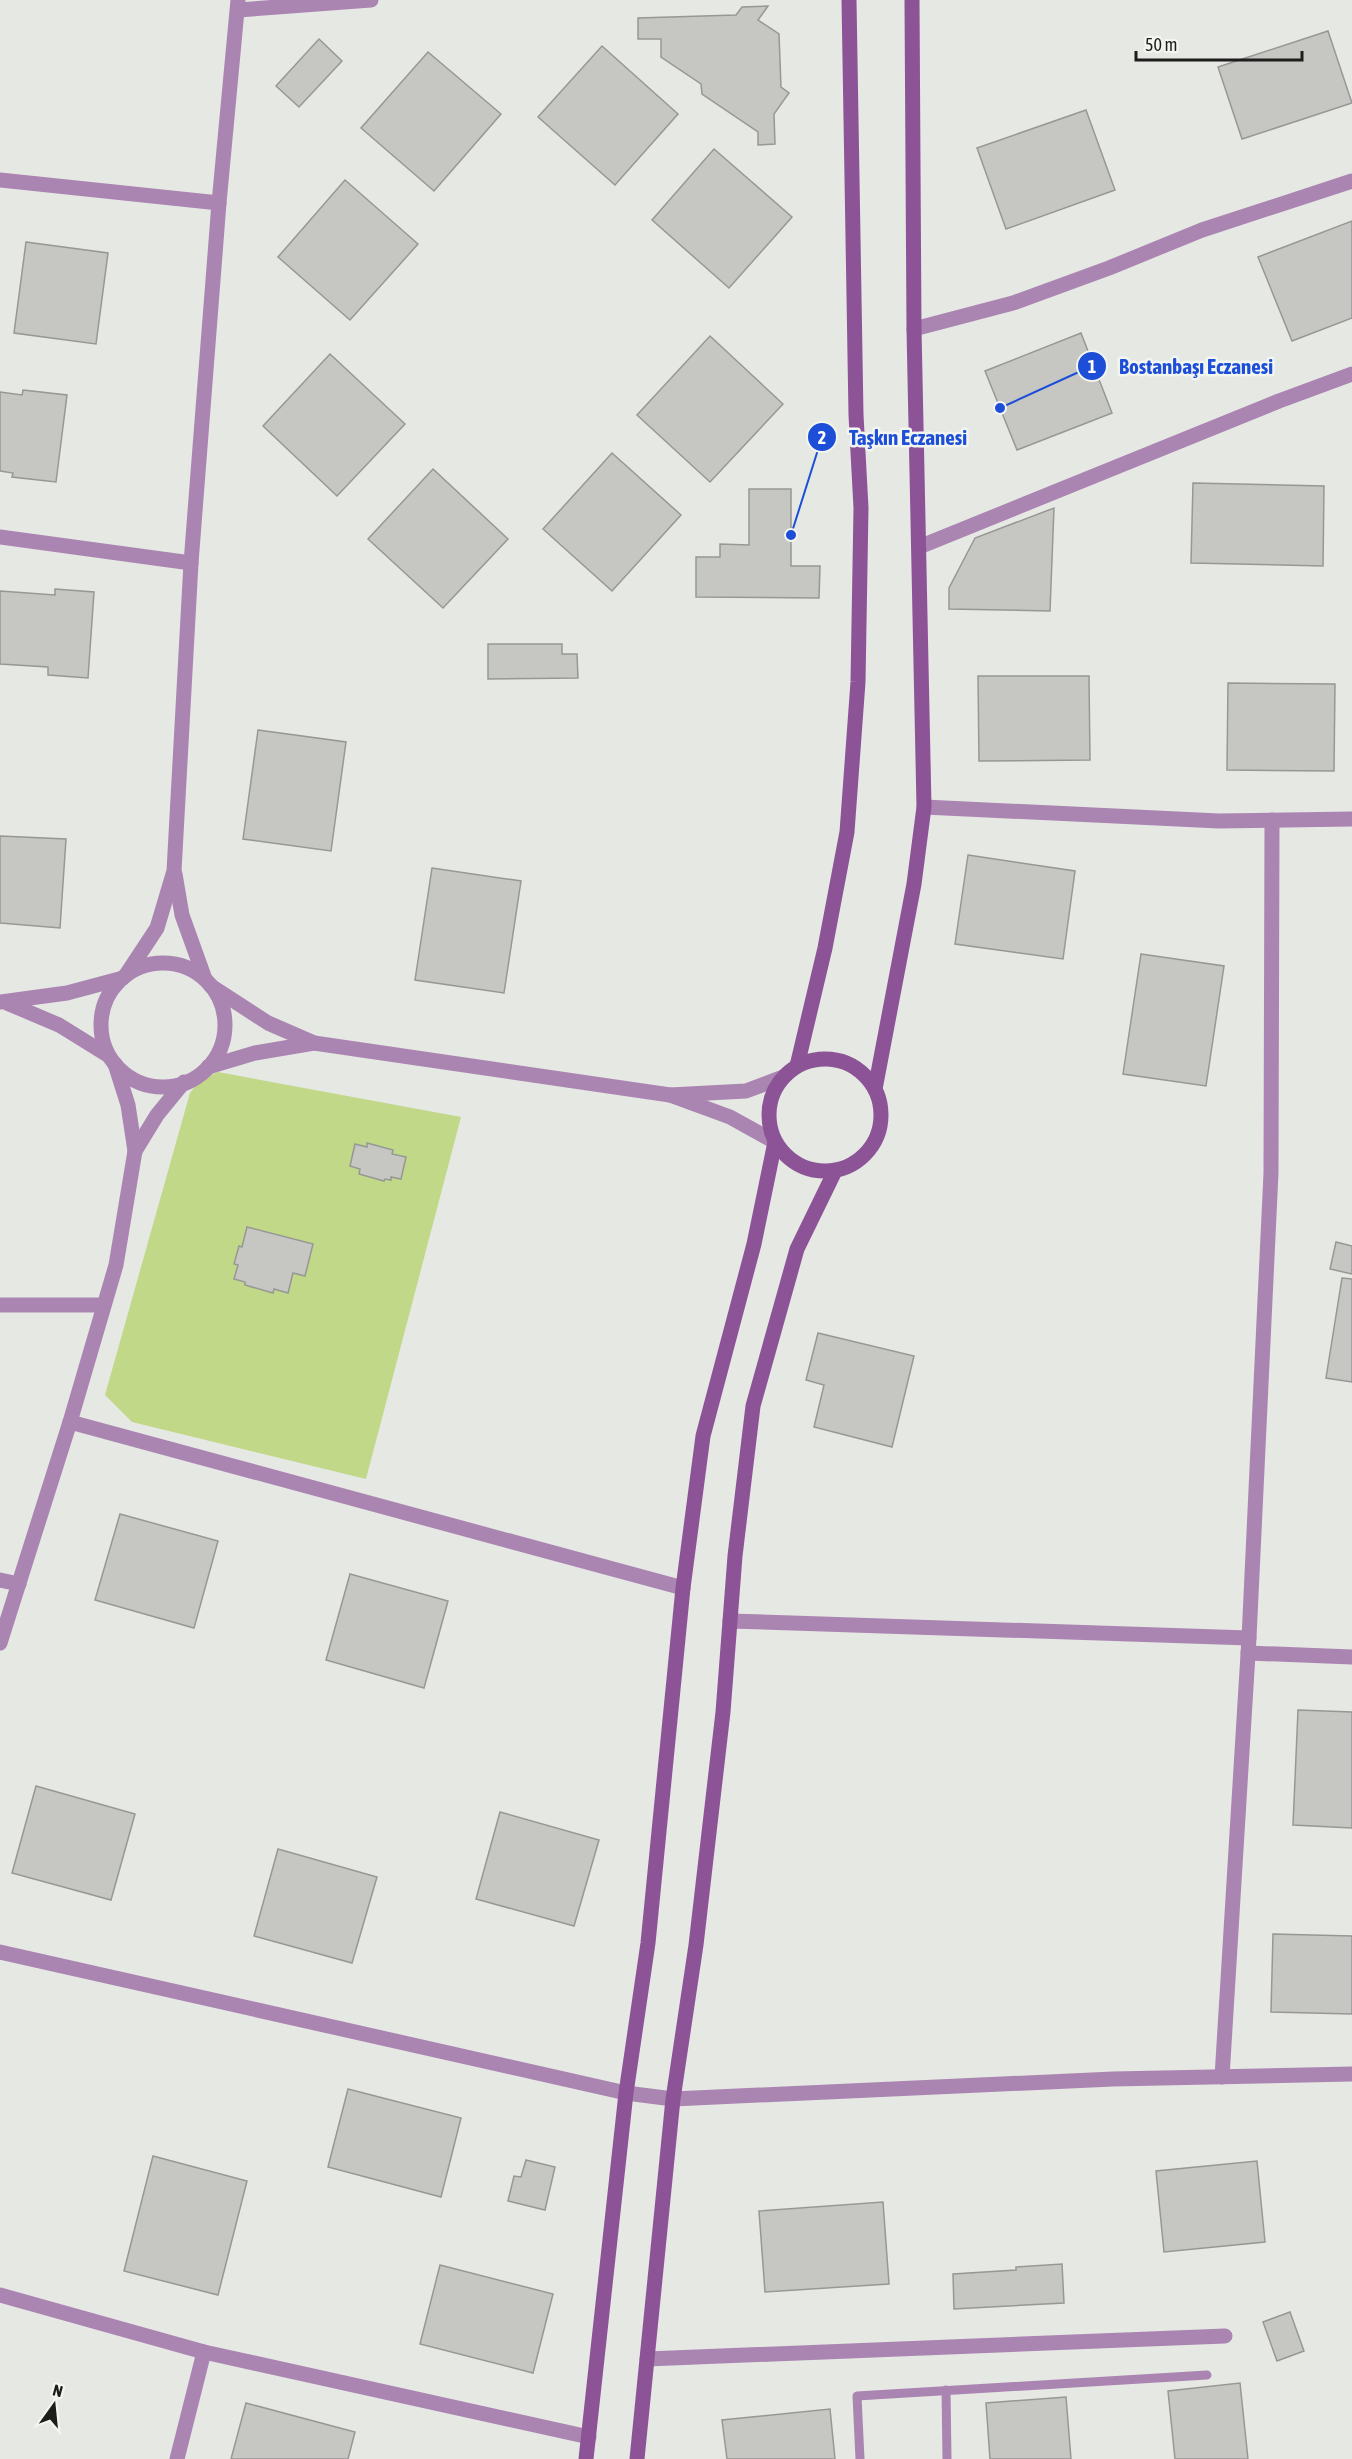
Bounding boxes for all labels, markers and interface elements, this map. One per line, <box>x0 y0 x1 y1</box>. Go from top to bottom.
scale bar <box>1136 24 1302 62</box>
text: 50 m <box>1145 34 1177 55</box>
callout: Bostanbaşı Eczanesi <box>1077 347 1285 386</box>
text: Bostanbaşı Eczanesi <box>1119 354 1273 378</box>
text: 1 <box>1088 356 1096 377</box>
callout: Taşkın Eczanesi <box>807 418 979 457</box>
text: Taşkın Eczanesi <box>849 425 967 449</box>
text: 2 <box>818 427 826 448</box>
north arrow <box>24 2375 84 2435</box>
text: N <box>51 2381 65 2400</box>

